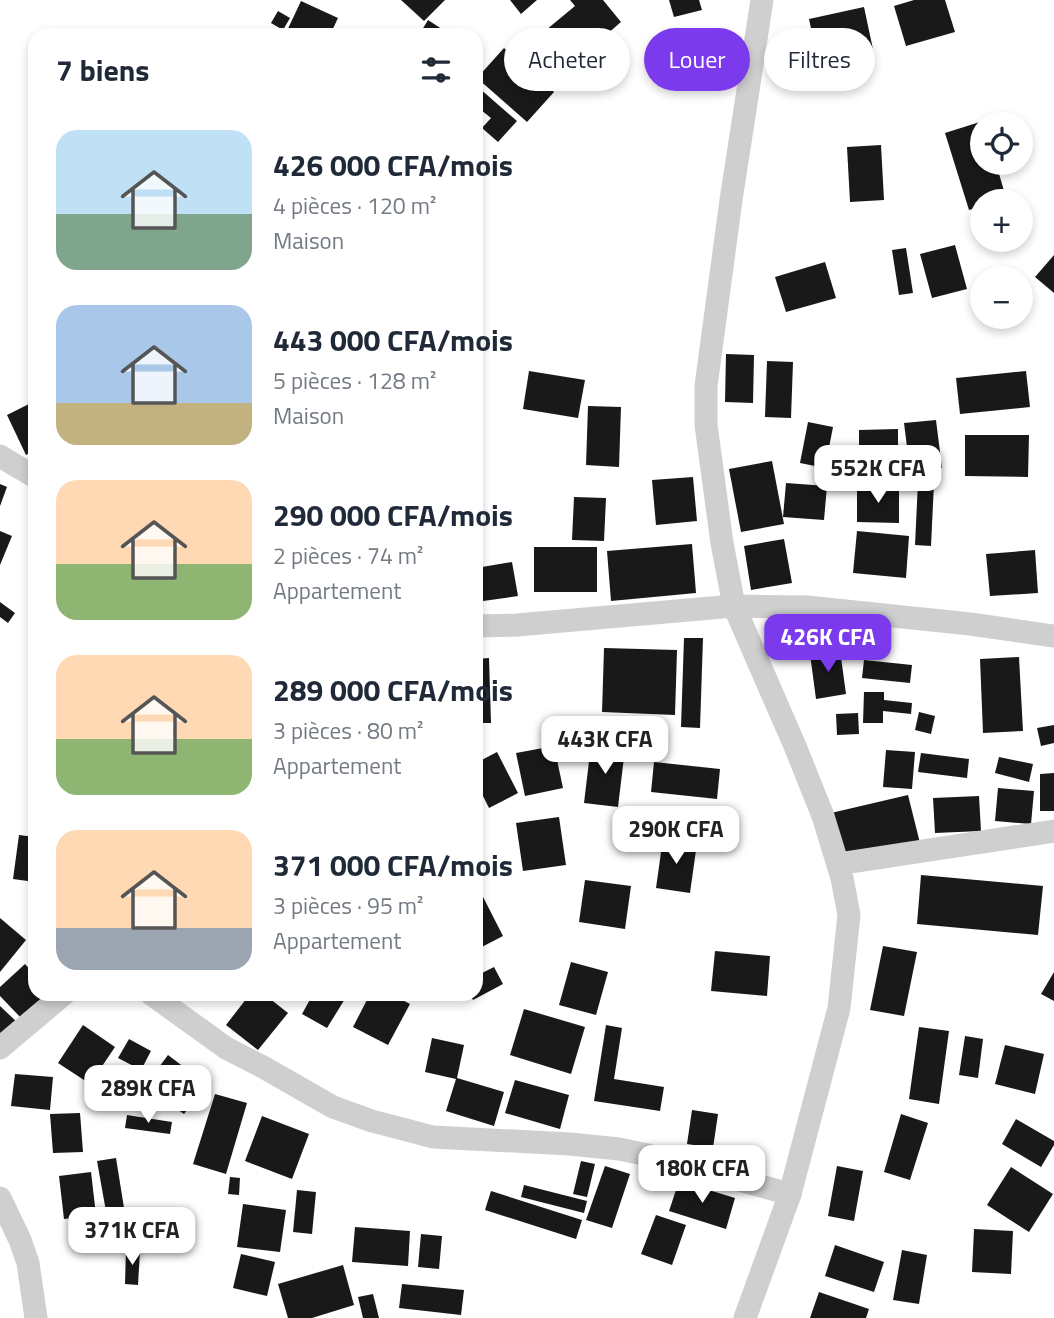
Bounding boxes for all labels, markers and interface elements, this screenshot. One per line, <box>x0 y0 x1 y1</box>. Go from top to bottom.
chip: Acheter <box>504 28 630 91</box>
chip: Louer <box>644 28 750 91</box>
chip: Filtres <box>764 28 875 91</box>
text: 7 biens <box>56 47 150 93</box>
icon: filters <box>417 51 455 89</box>
map controls <box>970 112 1033 329</box>
button: locate <box>970 112 1033 175</box>
text: 426 000 CFA/mois <box>273 142 513 188</box>
icon: home <box>112 158 196 242</box>
text: 4 pièces · 120 m² <box>273 188 436 223</box>
button: + <box>970 189 1033 252</box>
text: Maison <box>273 223 344 258</box>
button: − <box>970 266 1033 329</box>
text: 443 000 CFA/mois <box>273 317 513 363</box>
icon: home <box>112 333 196 417</box>
text: 5 pièces · 128 m² <box>273 363 436 398</box>
text: Maison <box>273 398 344 433</box>
pin: 552K CFA <box>806 446 950 505</box>
text: 552K CFA <box>830 450 926 485</box>
text: 290 000 CFA/mois <box>273 492 513 538</box>
icon: home <box>112 508 196 592</box>
text: 2 pièces · 74 m² <box>273 538 424 573</box>
text: Appartement <box>273 573 401 608</box>
pin: 426K CFA <box>756 614 900 674</box>
text: 426K CFA <box>780 619 876 654</box>
text: 289 000 CFA/mois <box>273 667 513 713</box>
icon: home <box>112 683 196 767</box>
text: 3 pièces · 80 m² <box>273 713 424 748</box>
pin: 443K CFA <box>533 716 677 776</box>
text: 443K CFA <box>557 721 653 756</box>
text: Appartement <box>273 748 401 783</box>
pin: 290K CFA <box>604 806 748 866</box>
text: 290K CFA <box>628 811 724 846</box>
text: 371 000 CFA/mois <box>273 842 513 888</box>
icon: home <box>112 858 196 942</box>
text: 3 pièces · 95 m² <box>273 888 424 923</box>
text: Appartement <box>273 923 401 958</box>
pin: 289K CFA <box>76 1066 220 1125</box>
text: 289K CFA <box>100 1070 196 1105</box>
pin: 180K CFA <box>630 1146 774 1205</box>
text: 180K CFA <box>654 1150 750 1185</box>
pin: 371K CFA <box>60 1208 204 1267</box>
text: 371K CFA <box>84 1212 180 1247</box>

